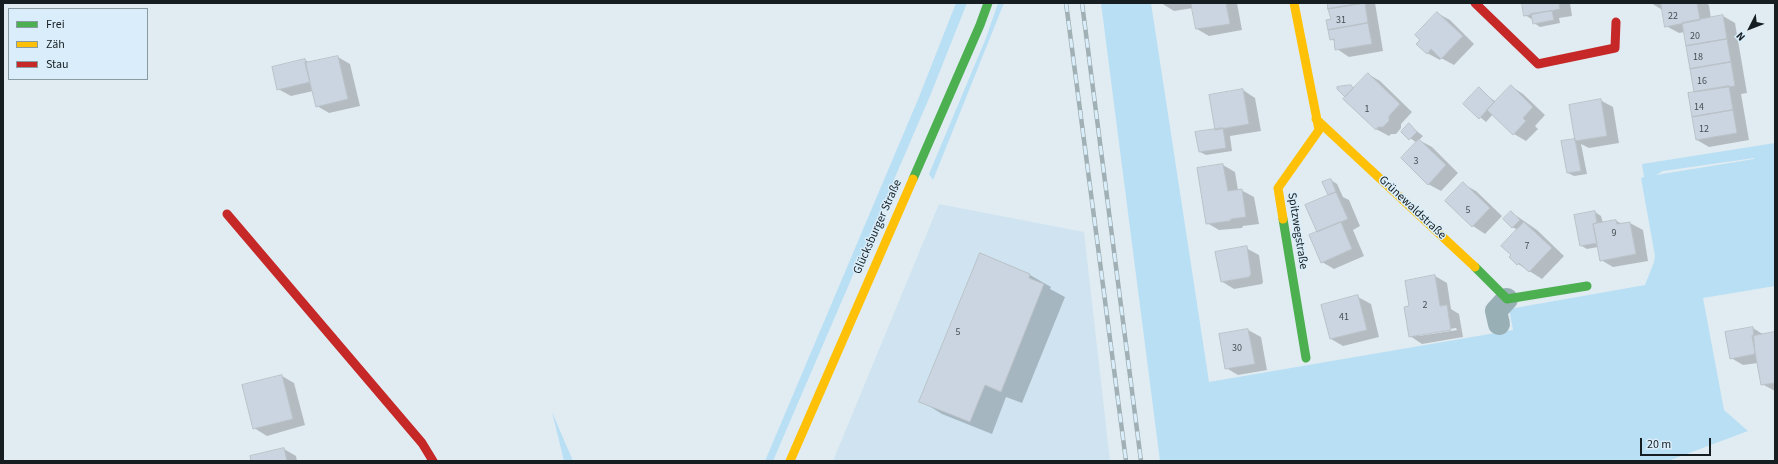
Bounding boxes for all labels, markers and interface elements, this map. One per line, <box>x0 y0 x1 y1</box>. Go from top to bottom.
legend <box>8 8 148 80</box>
north arrow <box>1730 8 1770 48</box>
house number: 22 <box>1668 11 1678 23</box>
house number: 31 <box>1336 15 1346 27</box>
text: Frei <box>46 16 65 33</box>
text: N <box>1733 29 1749 44</box>
house number: 20 <box>1690 31 1700 43</box>
text: Zäh <box>46 36 65 53</box>
house number: 18 <box>1693 52 1703 64</box>
text: Stau <box>46 56 69 73</box>
house number: 16 <box>1697 76 1707 88</box>
house number: 14 <box>1694 102 1704 114</box>
house number: 1 <box>1365 104 1369 116</box>
house number: 12 <box>1699 124 1709 136</box>
house number: 3 <box>1414 156 1418 168</box>
street label: Grünewaldstraße <box>1375 173 1449 243</box>
street label: Glücksburger Straße <box>851 177 905 277</box>
street label: Spitzwegstraße <box>1284 192 1310 270</box>
house number: 5 <box>1466 205 1470 217</box>
house number: 9 <box>1612 228 1616 240</box>
house number: 7 <box>1525 241 1529 253</box>
house number: 2 <box>1423 300 1427 312</box>
house number: 41 <box>1339 312 1349 324</box>
house number: 5 <box>956 327 960 339</box>
house number: 30 <box>1232 343 1242 355</box>
scale bar <box>1642 430 1713 456</box>
text: 20 m <box>1647 436 1671 453</box>

